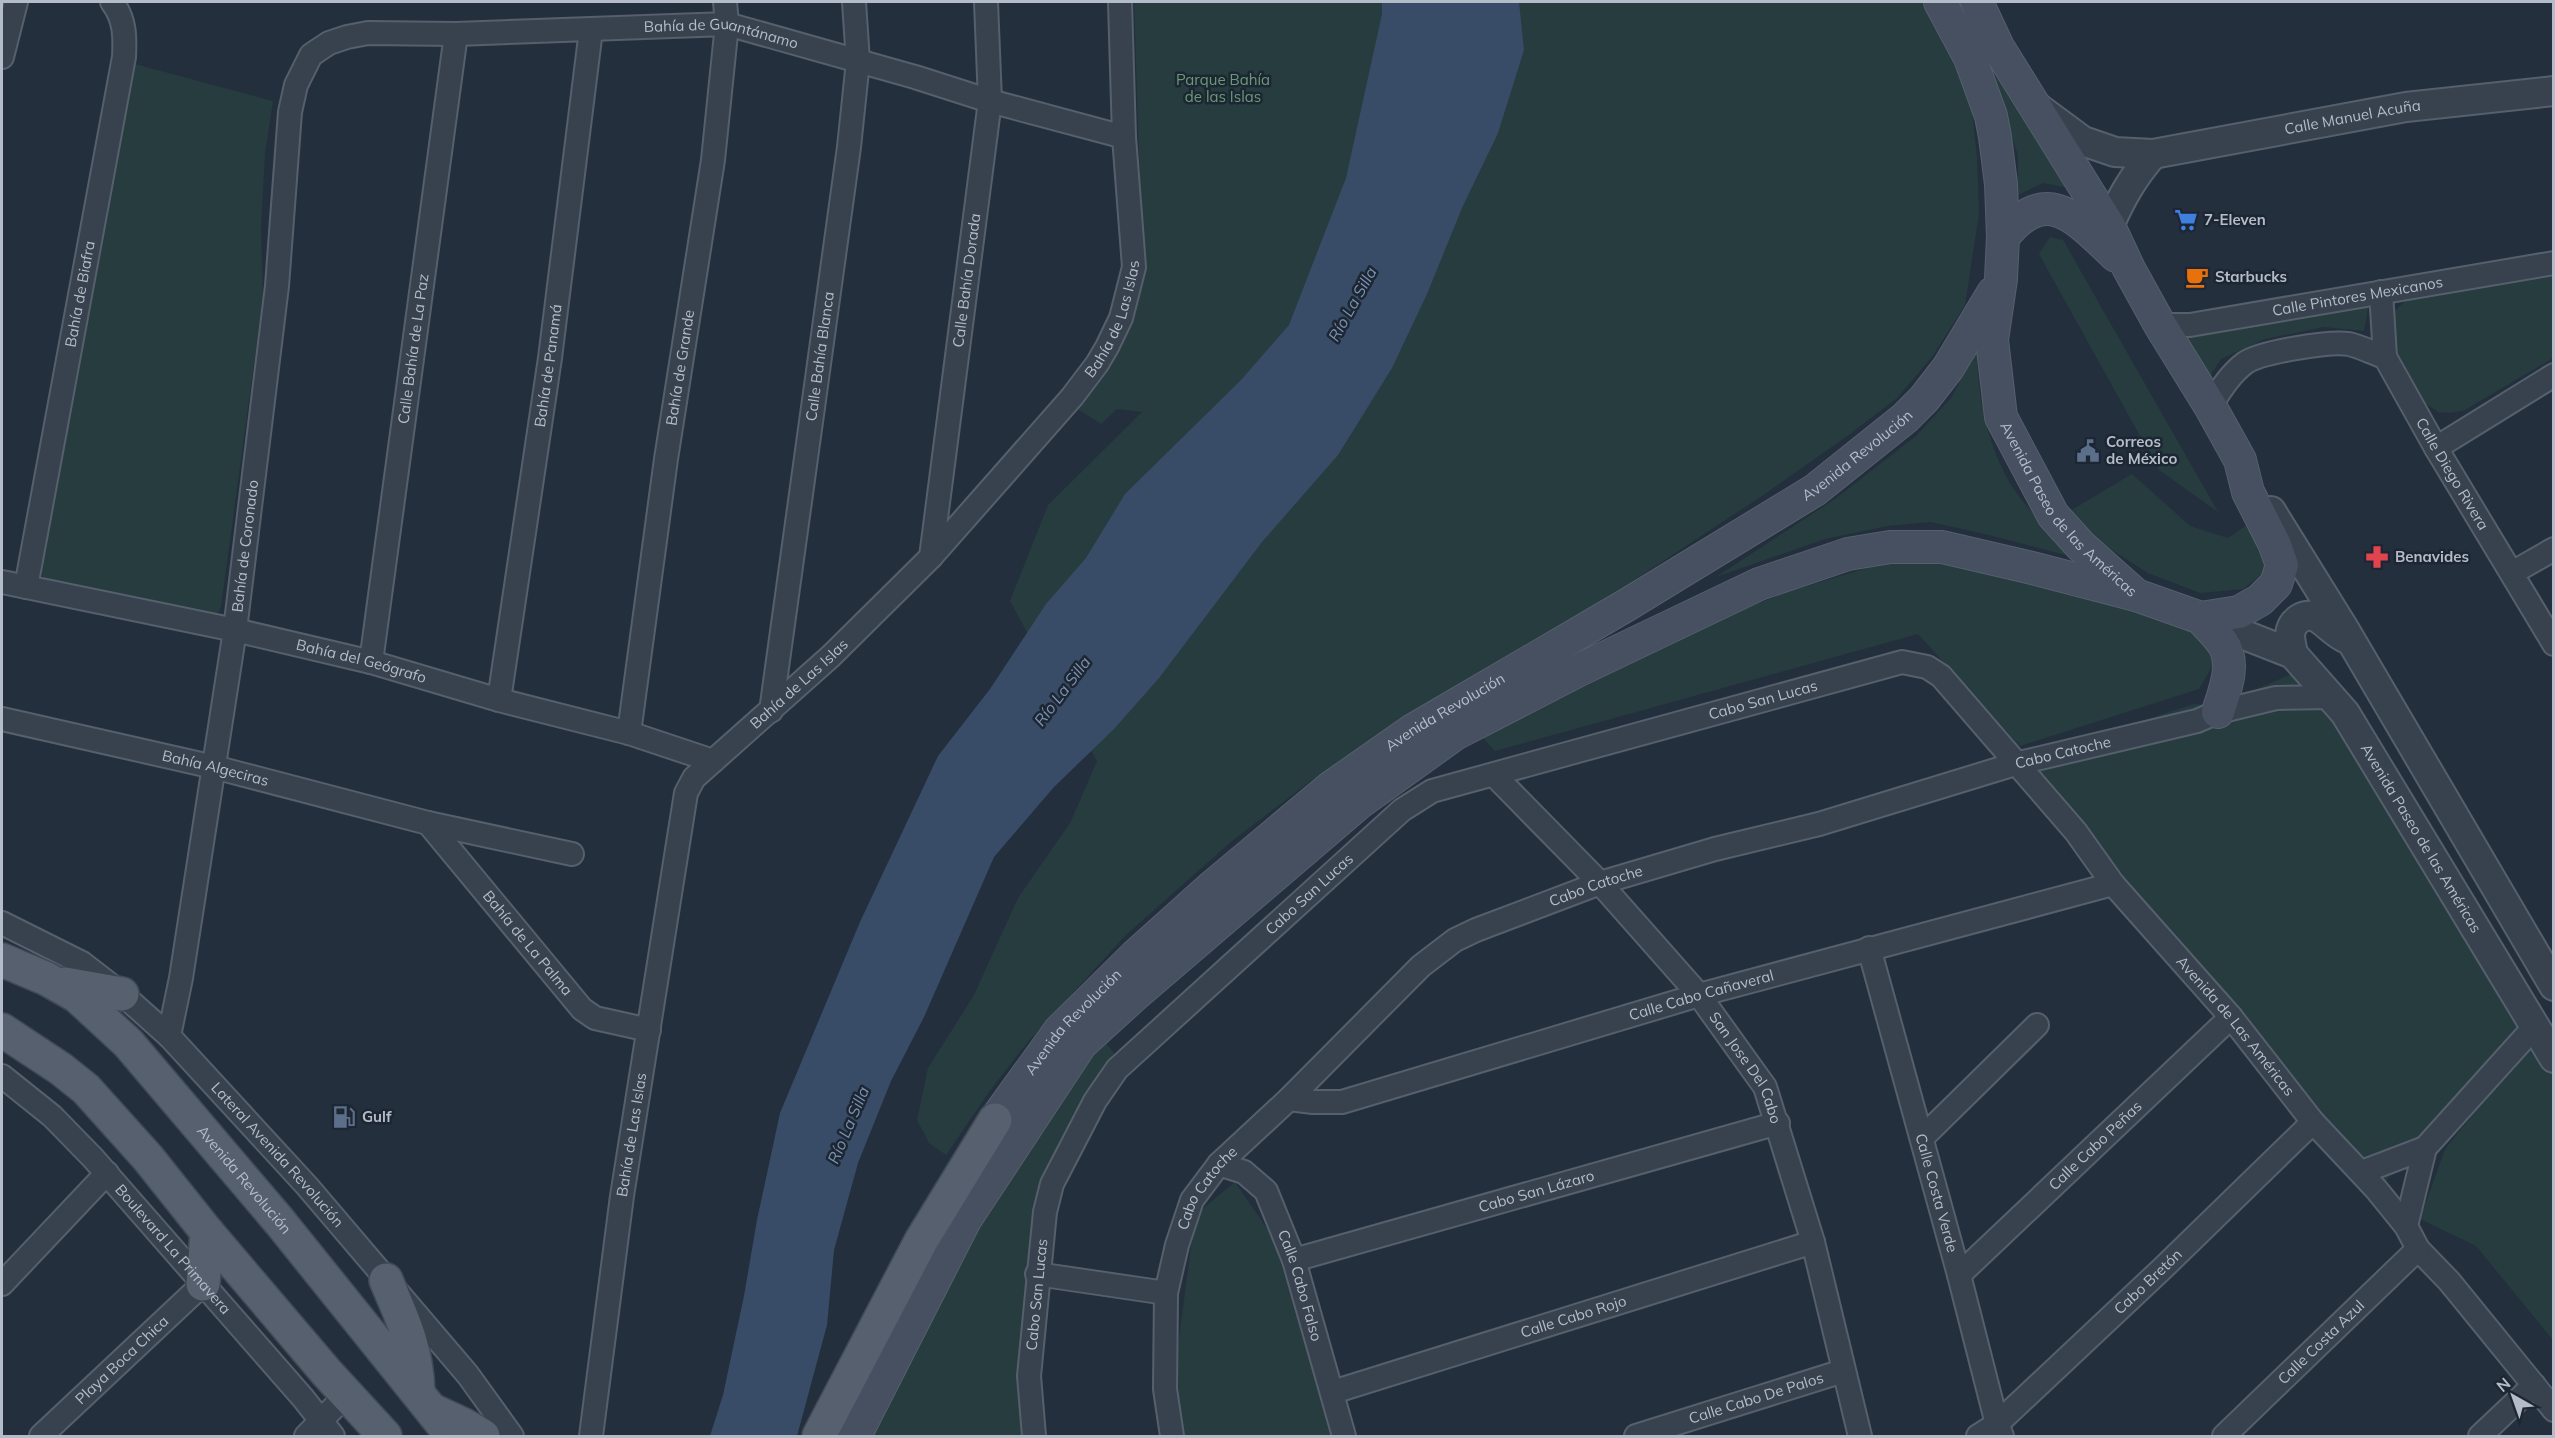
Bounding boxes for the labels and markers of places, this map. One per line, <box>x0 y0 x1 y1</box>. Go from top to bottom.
supermarket icon: 7-Eleven <box>2173 207 2199 233</box>
place label: 7-Eleven <box>2204 210 2266 229</box>
cafe icon: Starbucks <box>2184 264 2210 290</box>
place label: Starbucks <box>2215 267 2287 286</box>
place label: Correos de México <box>2106 432 2177 468</box>
public building icon: Correos de México <box>2075 438 2101 464</box>
pharmacy icon: Benavides <box>2364 544 2390 570</box>
place label: Benavides <box>2395 547 2469 566</box>
fuel station icon: Gulf <box>331 1104 357 1130</box>
place label: Gulf <box>362 1107 392 1126</box>

